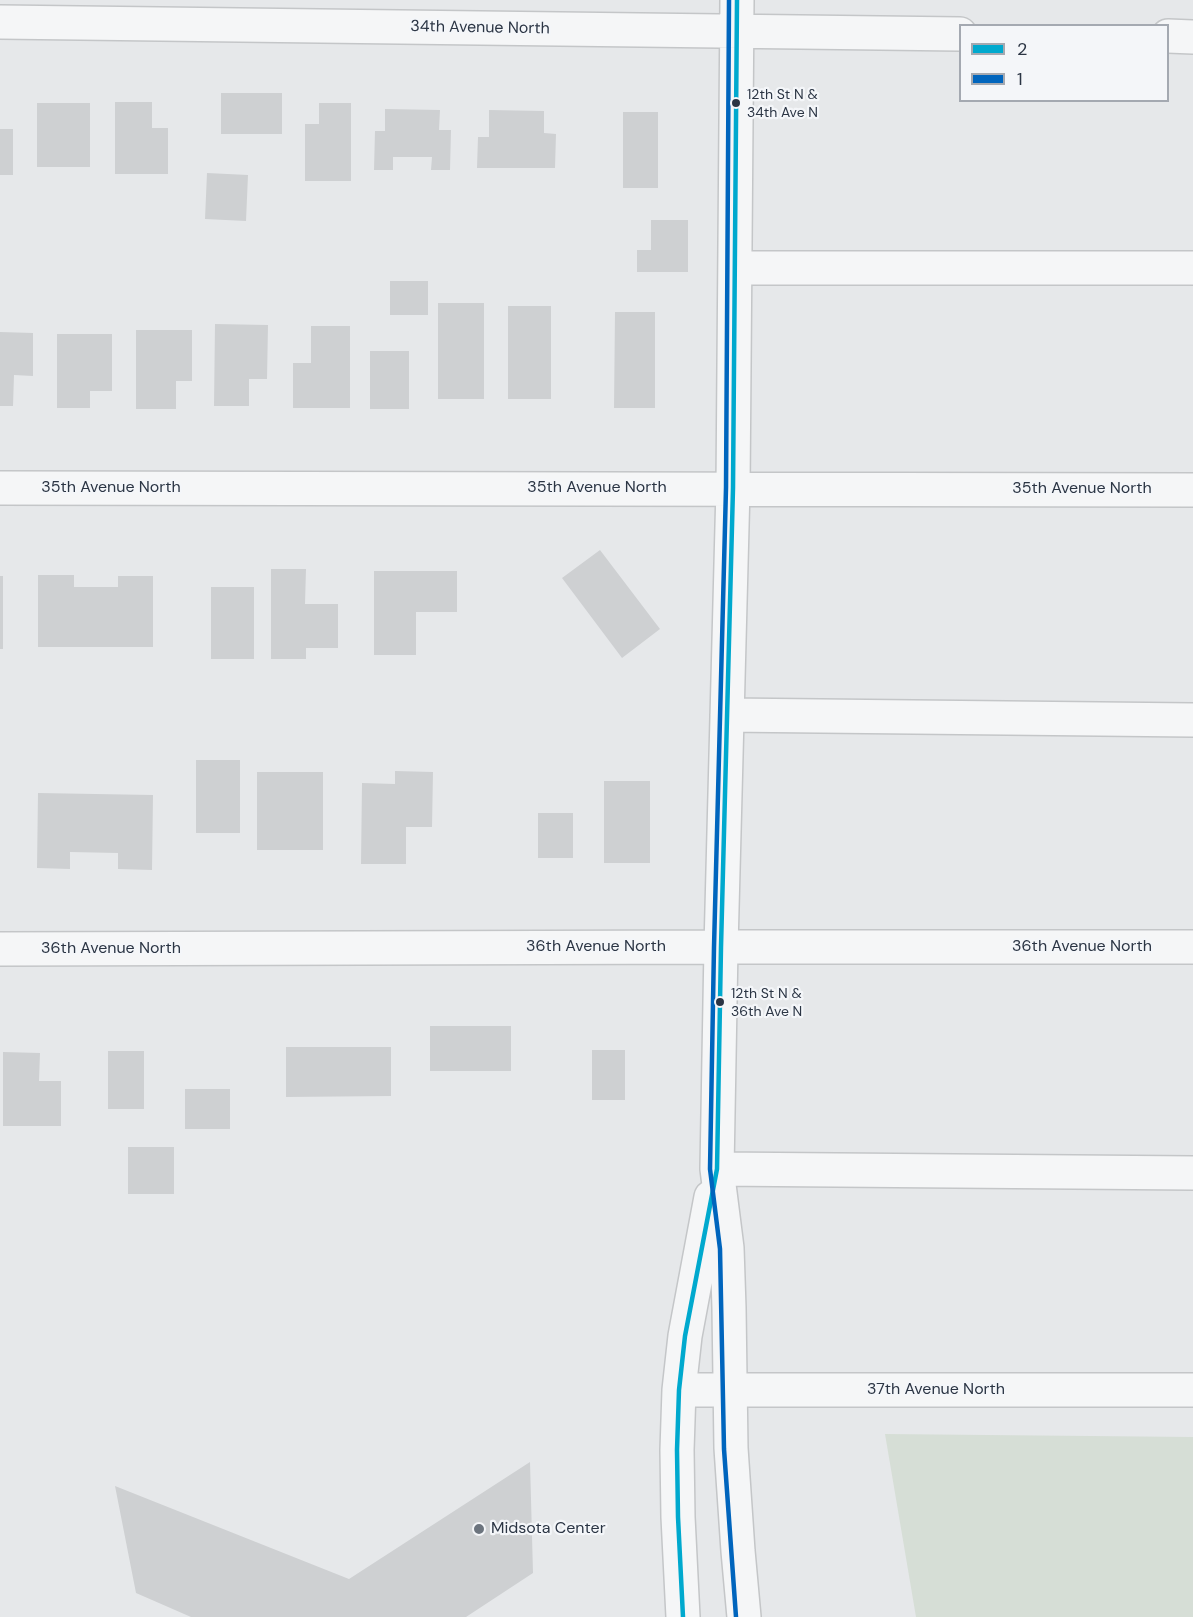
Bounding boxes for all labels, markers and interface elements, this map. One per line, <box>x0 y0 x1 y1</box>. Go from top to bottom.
street label: 34th Avenue North <box>410 17 550 39</box>
legend <box>959 24 1169 102</box>
text: 2 <box>1017 37 1027 61</box>
text: 1 <box>1017 67 1023 91</box>
place label: 12th St N & 34th Ave N <box>747 87 818 120</box>
marker: 12th St N & 34th Ave N <box>730 97 742 109</box>
street label: 35th Avenue North <box>41 478 181 498</box>
street label: 35th Avenue North <box>527 478 667 498</box>
street label: 35th Avenue North <box>1012 479 1152 499</box>
street label: 36th Avenue North <box>526 937 666 957</box>
street label: 36th Avenue North <box>1012 937 1152 957</box>
street label: 36th Avenue North <box>41 939 181 959</box>
place label: 12th St N & 36th Ave N <box>731 986 802 1018</box>
marker: 12th St N & 36th Ave N <box>714 996 726 1008</box>
street label: 37th Avenue North <box>867 1380 1005 1400</box>
place label: Midsota Center <box>491 1519 606 1539</box>
marker: Midsota Center <box>472 1522 486 1536</box>

